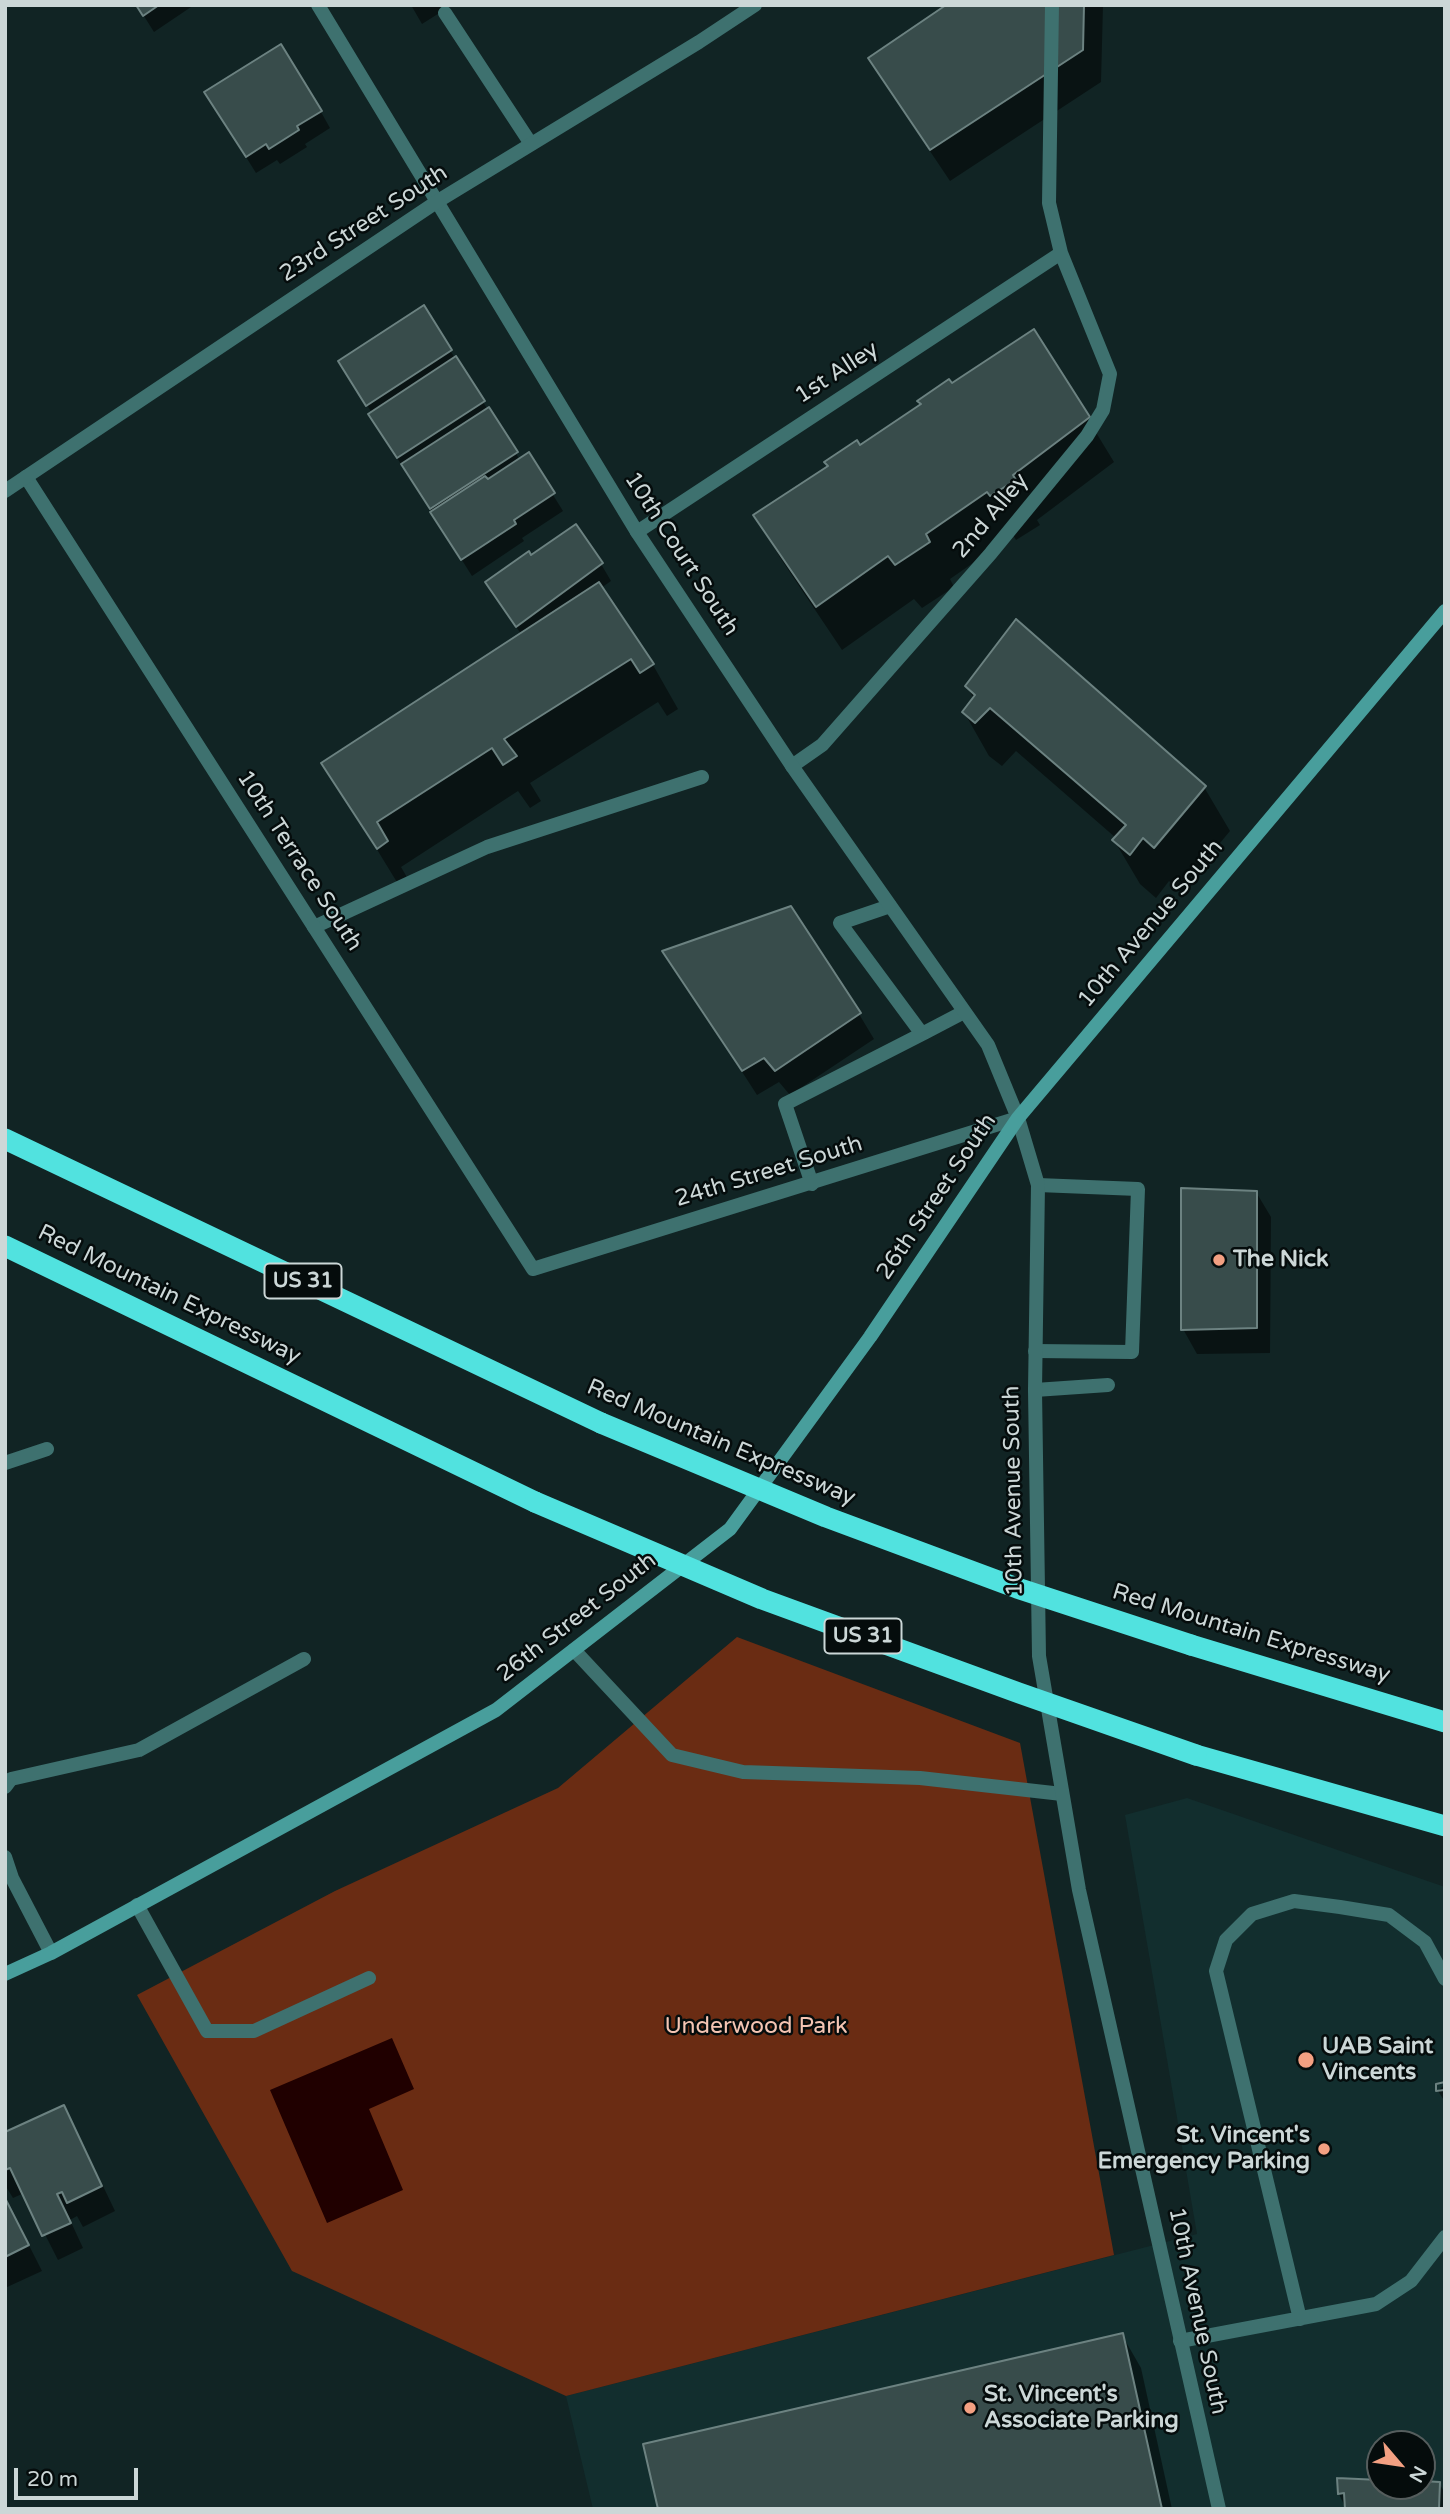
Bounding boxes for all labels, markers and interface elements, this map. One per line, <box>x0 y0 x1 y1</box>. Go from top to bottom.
street label: 23rd Street South <box>275 159 453 289</box>
street label: 1st Alley <box>790 336 884 410</box>
street label: 10th Court South <box>618 467 744 641</box>
street label: 2nd Alley <box>947 468 1035 564</box>
street label: 10th Terrace South <box>230 765 368 957</box>
street label: 10th Avenue South <box>1073 834 1229 1014</box>
street label: 26th Street South <box>871 1109 1003 1285</box>
street label: 24th Street South <box>672 1130 866 1214</box>
street label: Red Mountain Expressway <box>33 1219 305 1371</box>
place label: The Nick <box>1233 1246 1329 1274</box>
marker: The Nick <box>1211 1252 1227 1268</box>
road number: US 31 <box>264 1264 342 1298</box>
street label: Red Mountain Expressway <box>583 1374 859 1512</box>
street label: 10th Avenue South <box>998 1385 1030 1597</box>
street label: 26th Street South <box>492 1547 662 1689</box>
street label: Red Mountain Expressway <box>1109 1579 1393 1689</box>
road number: US 31 <box>824 1618 902 1654</box>
park label: Underwood Park <box>664 2013 848 2041</box>
place label: UAB Saint Vincents <box>1322 2033 1433 2087</box>
marker: UAB Saint Vincents <box>1296 2050 1316 2070</box>
place label: St. Vincent's Emergency Parking <box>1097 2122 1310 2176</box>
marker: St. Vincent's Emergency Parking <box>1316 2141 1332 2157</box>
street label: 10th Avenue South <box>1162 2205 1232 2417</box>
place label: St. Vincent's Associate Parking <box>984 2381 1179 2435</box>
marker: St. Vincent's Associate Parking <box>962 2400 978 2416</box>
north arrow <box>1366 2430 1436 2500</box>
scale bar <box>18 2454 142 2498</box>
text: N <box>1404 2462 1431 2486</box>
text: 20 m <box>27 2467 78 2492</box>

